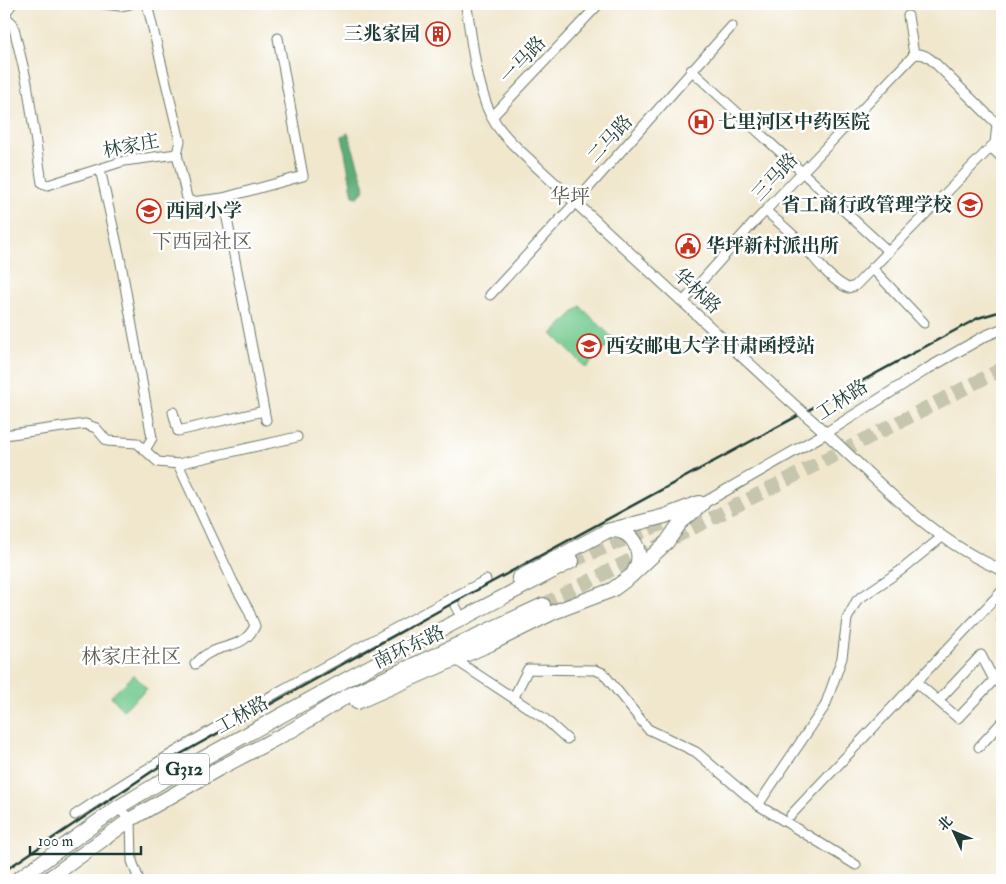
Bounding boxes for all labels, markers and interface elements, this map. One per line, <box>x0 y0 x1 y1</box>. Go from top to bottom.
building icon: 三兆家园 <box>425 21 451 47</box>
place label: 三兆家园 <box>344 22 420 46</box>
street label: 一马路 <box>495 31 551 89</box>
hospital icon: 七里河区中药医院 <box>688 109 714 135</box>
street label: 二马路 <box>582 110 638 168</box>
place label: 七里河区中药医院 <box>718 110 870 134</box>
street label: 林家庄 <box>101 129 161 163</box>
street label: 三马路 <box>747 148 803 206</box>
district label: 华坪 <box>550 184 590 209</box>
school or university icon: 省工商行政管理学校 <box>957 192 983 218</box>
place label: 省工商行政管理学校 <box>781 193 952 217</box>
school or university icon: 西园小学 <box>136 198 162 224</box>
place label: 西园小学 <box>166 199 242 223</box>
district label: 下西园社区 <box>152 229 252 254</box>
public building icon: 华坪新村派出所 <box>675 233 701 259</box>
place label: 华坪新村派出所 <box>706 234 839 258</box>
street label: 华林路 <box>668 263 726 319</box>
school or university icon: 西安邮电大学甘肃函授站 <box>576 333 602 359</box>
place label: 西安邮电大学甘肃函授站 <box>606 334 815 358</box>
street label: 工林路 <box>812 374 872 426</box>
street label: 南环东路 <box>369 620 449 674</box>
district label: 林家庄社区 <box>81 644 181 669</box>
street label: 工林路 <box>211 691 273 739</box>
road number: G312 <box>159 754 209 784</box>
north arrow <box>928 806 978 856</box>
text: 北 <box>934 812 956 834</box>
scale bar <box>30 824 141 856</box>
text: 100 m <box>38 832 74 851</box>

